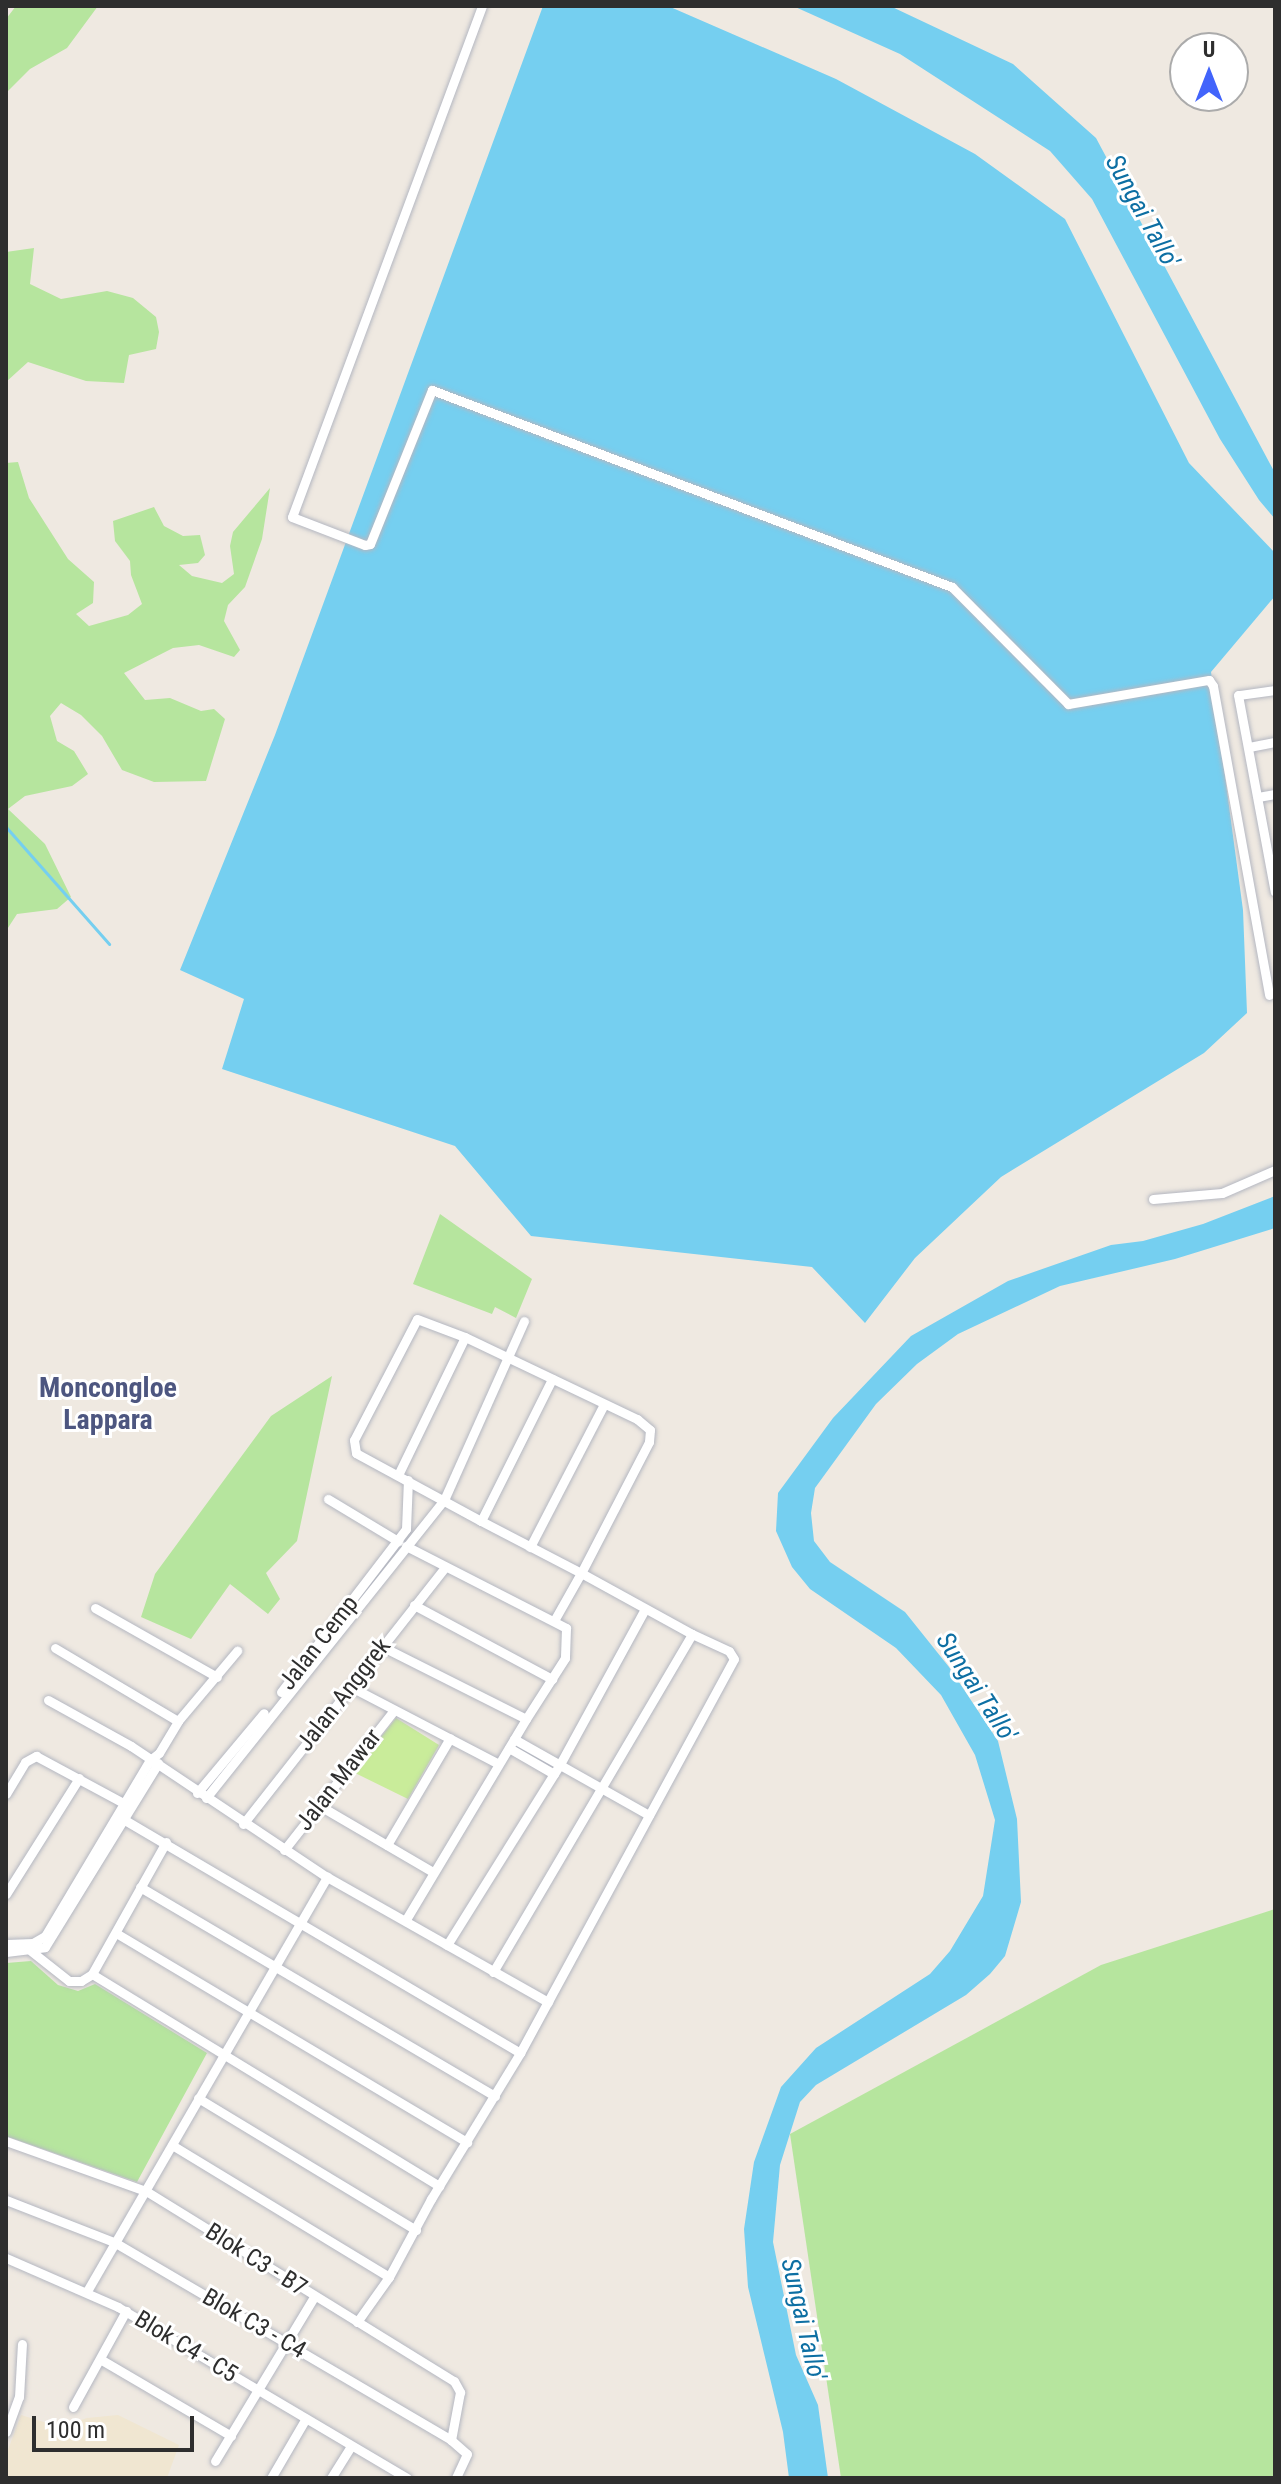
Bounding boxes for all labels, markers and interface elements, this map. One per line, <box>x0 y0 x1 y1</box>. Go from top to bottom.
north arrow <box>1169 32 1249 112</box>
text: U <box>1203 37 1215 62</box>
water label: Sungai Tallo' <box>1098 149 1186 273</box>
district label: Moncongloe Lappara <box>39 1371 177 1437</box>
street label: Jalan Cemp <box>273 1590 365 1696</box>
water label: Sungai Tallo' <box>929 1626 1023 1748</box>
street label: Jalan Anggrek <box>291 1633 397 1757</box>
street label: Jalan Mawar <box>290 1723 388 1837</box>
street label: Blok C3 - B7 <box>200 2217 312 2303</box>
water label: Sungai Tallo' <box>774 2255 832 2383</box>
street label: Blok C3 - C4 <box>197 2283 311 2365</box>
street label: Blok C4 - C5 <box>129 2305 243 2389</box>
scale bar <box>36 2400 198 2450</box>
text: 100 m <box>46 2416 105 2444</box>

